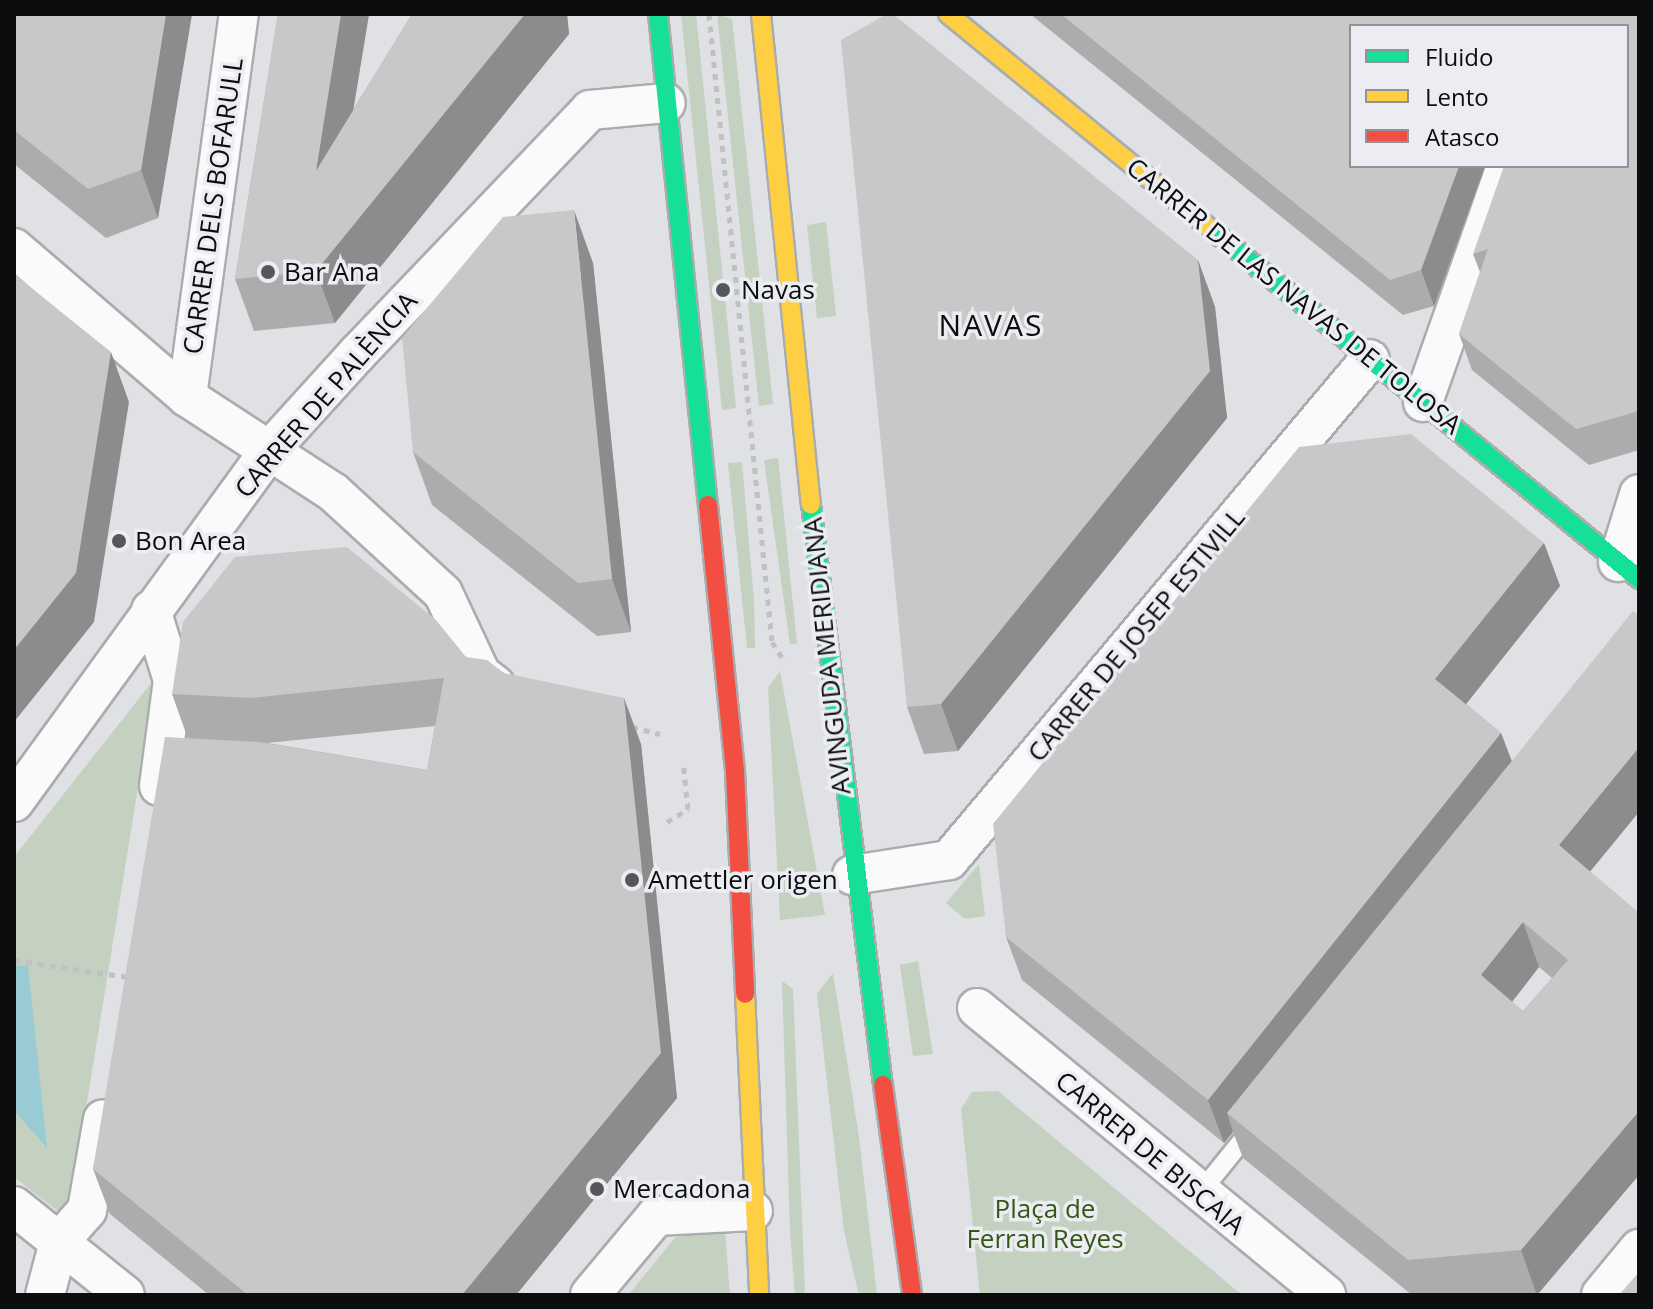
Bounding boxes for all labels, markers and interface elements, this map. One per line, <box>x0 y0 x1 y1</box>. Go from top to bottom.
legend <box>1349 24 1629 168</box>
text: Fluido <box>1425 40 1493 73</box>
street label: CARRER DELS BOFARULL <box>177 56 249 356</box>
text: Lento <box>1425 80 1489 113</box>
text: Atasco <box>1425 120 1499 153</box>
street label: CARRER DE LAS NAVAS DE TOLOSA <box>1120 151 1468 441</box>
place label: Bar Ana <box>284 256 379 288</box>
marker: Bar Ana <box>259 263 277 281</box>
place label: Navas <box>741 274 815 306</box>
marker: Navas <box>712 279 734 301</box>
street label: CARRER DE PALÈNCIA <box>228 286 424 504</box>
district label: NAVAS <box>939 307 1043 343</box>
street label: CARRER DE JOSEP ESTIVILL <box>1021 502 1251 768</box>
street label: AVINGUDA MERIDIANA <box>797 516 857 796</box>
place label: Bon Area <box>135 525 246 557</box>
marker: Bon Area <box>110 532 128 550</box>
place label: Amettler origen <box>648 864 838 896</box>
marker: Amettler origen <box>623 871 641 889</box>
street label: CARRER DE BISCAIA <box>1049 1065 1251 1241</box>
place label: Mercadona <box>613 1173 750 1205</box>
marker: Mercadona <box>588 1180 606 1198</box>
park label: Plaça de Ferran Reyes <box>966 1193 1124 1254</box>

